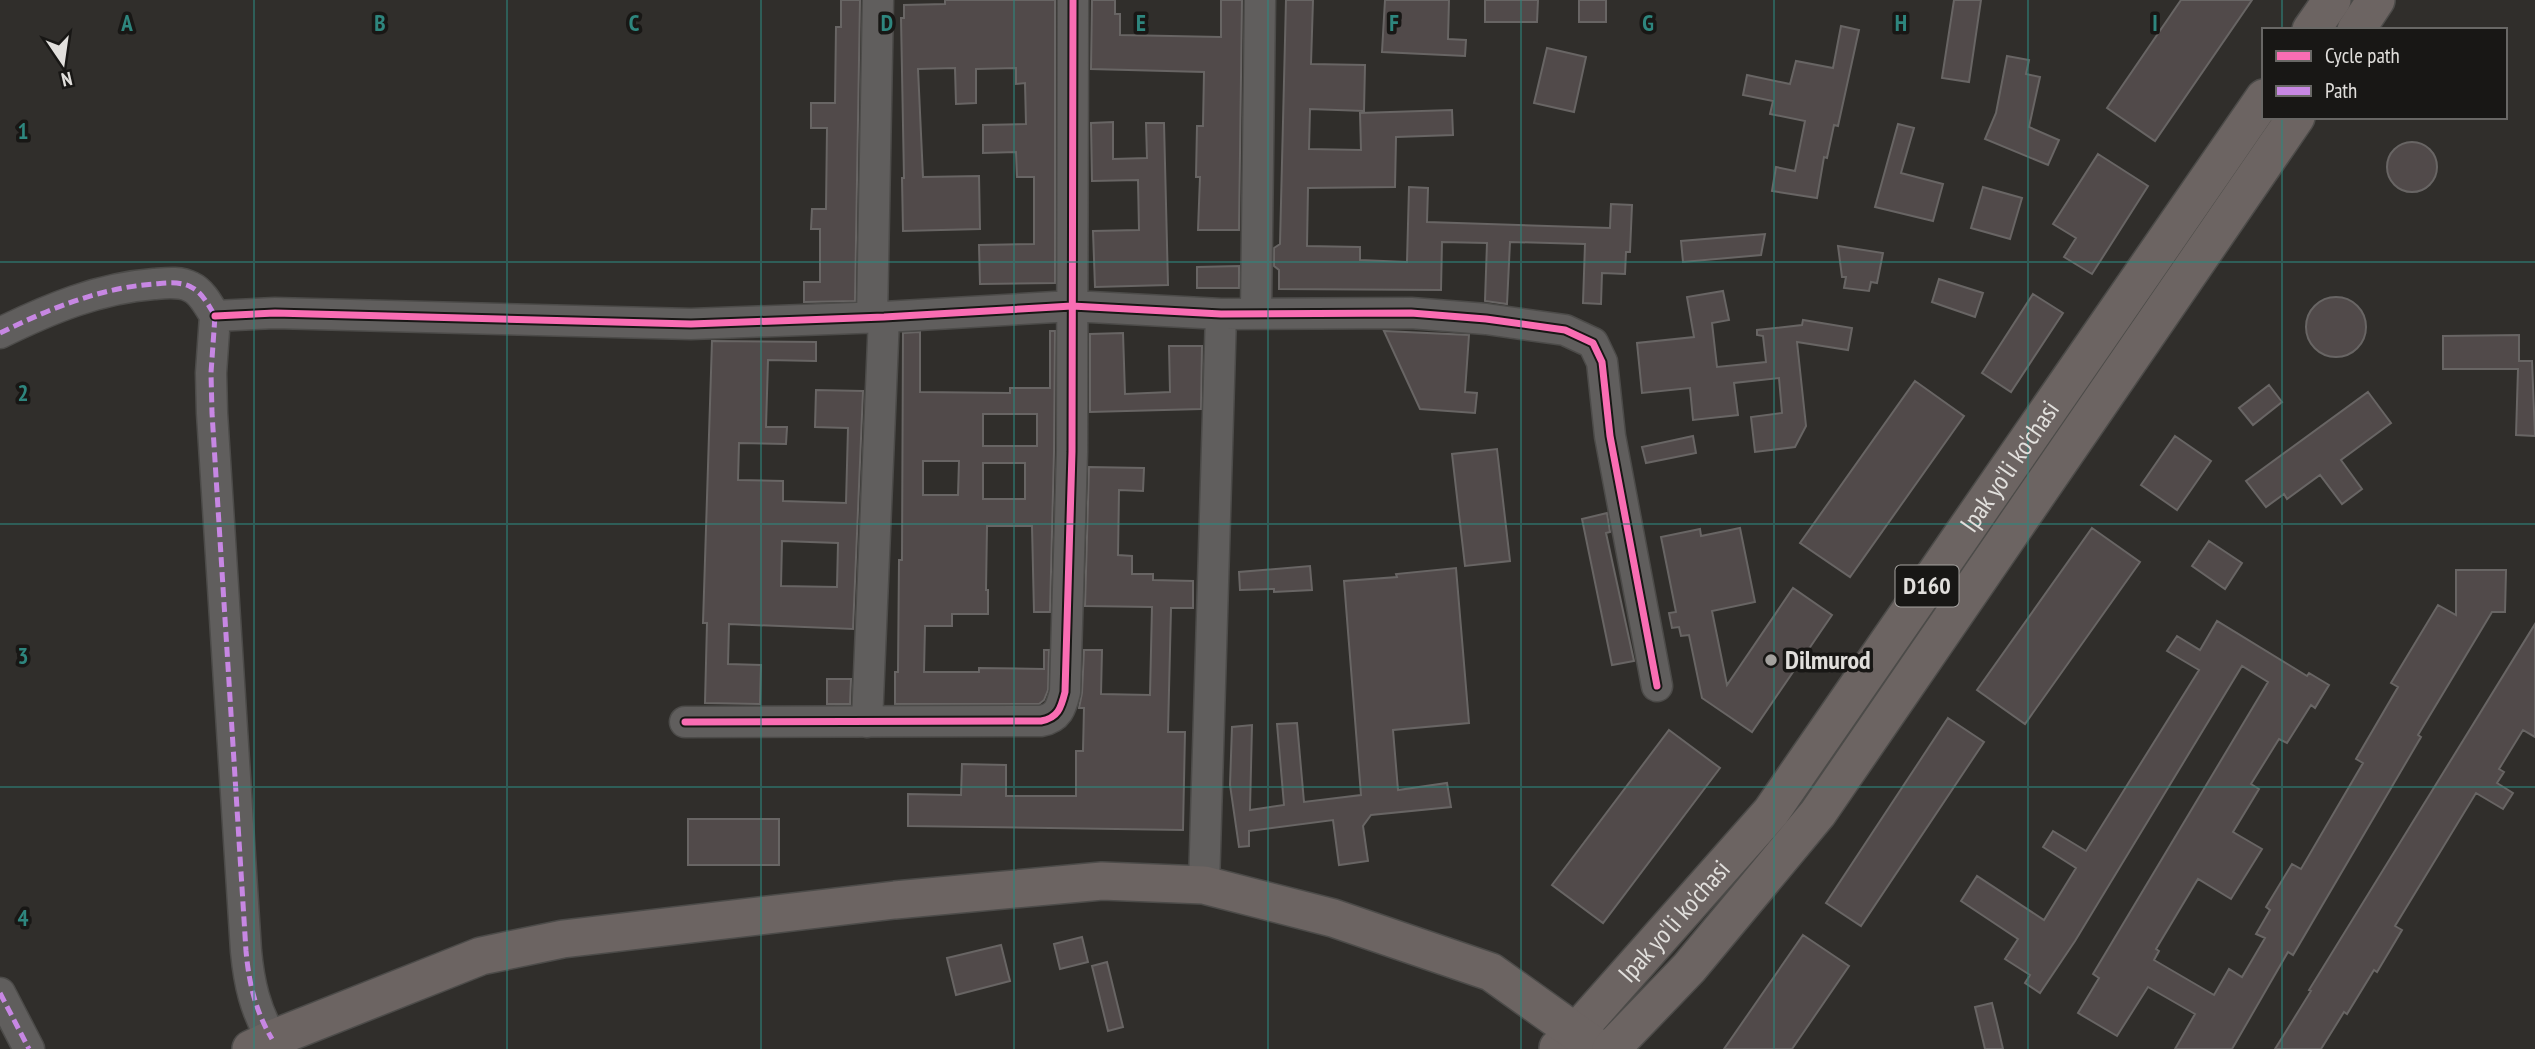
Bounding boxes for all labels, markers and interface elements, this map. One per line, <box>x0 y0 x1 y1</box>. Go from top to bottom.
text: A <box>120 8 133 37</box>
text: B <box>374 8 386 37</box>
text: C <box>629 8 640 37</box>
text: D <box>881 8 893 37</box>
text: E <box>1136 8 1146 37</box>
text: F <box>1389 8 1399 37</box>
text: G <box>1642 8 1654 37</box>
text: H <box>1895 8 1907 37</box>
text: I <box>2152 8 2158 37</box>
north arrow <box>28 28 98 98</box>
legend <box>2262 28 2507 119</box>
text: Cycle path <box>2325 42 2400 69</box>
text: N <box>59 67 75 92</box>
text: Path <box>2325 77 2357 104</box>
text: 1 <box>18 116 29 145</box>
text: 2 <box>18 378 29 407</box>
street label: Ipak yo'li ko'chasi <box>1952 394 2066 538</box>
road number: D160 <box>1896 566 1958 606</box>
text: 3 <box>18 641 29 670</box>
place label: Dilmurod <box>1785 643 1871 676</box>
marker: Dilmurod <box>1763 652 1779 668</box>
street label: Ipak yo'li ko'chasi <box>1611 853 1737 989</box>
text: 4 <box>18 903 29 932</box>

